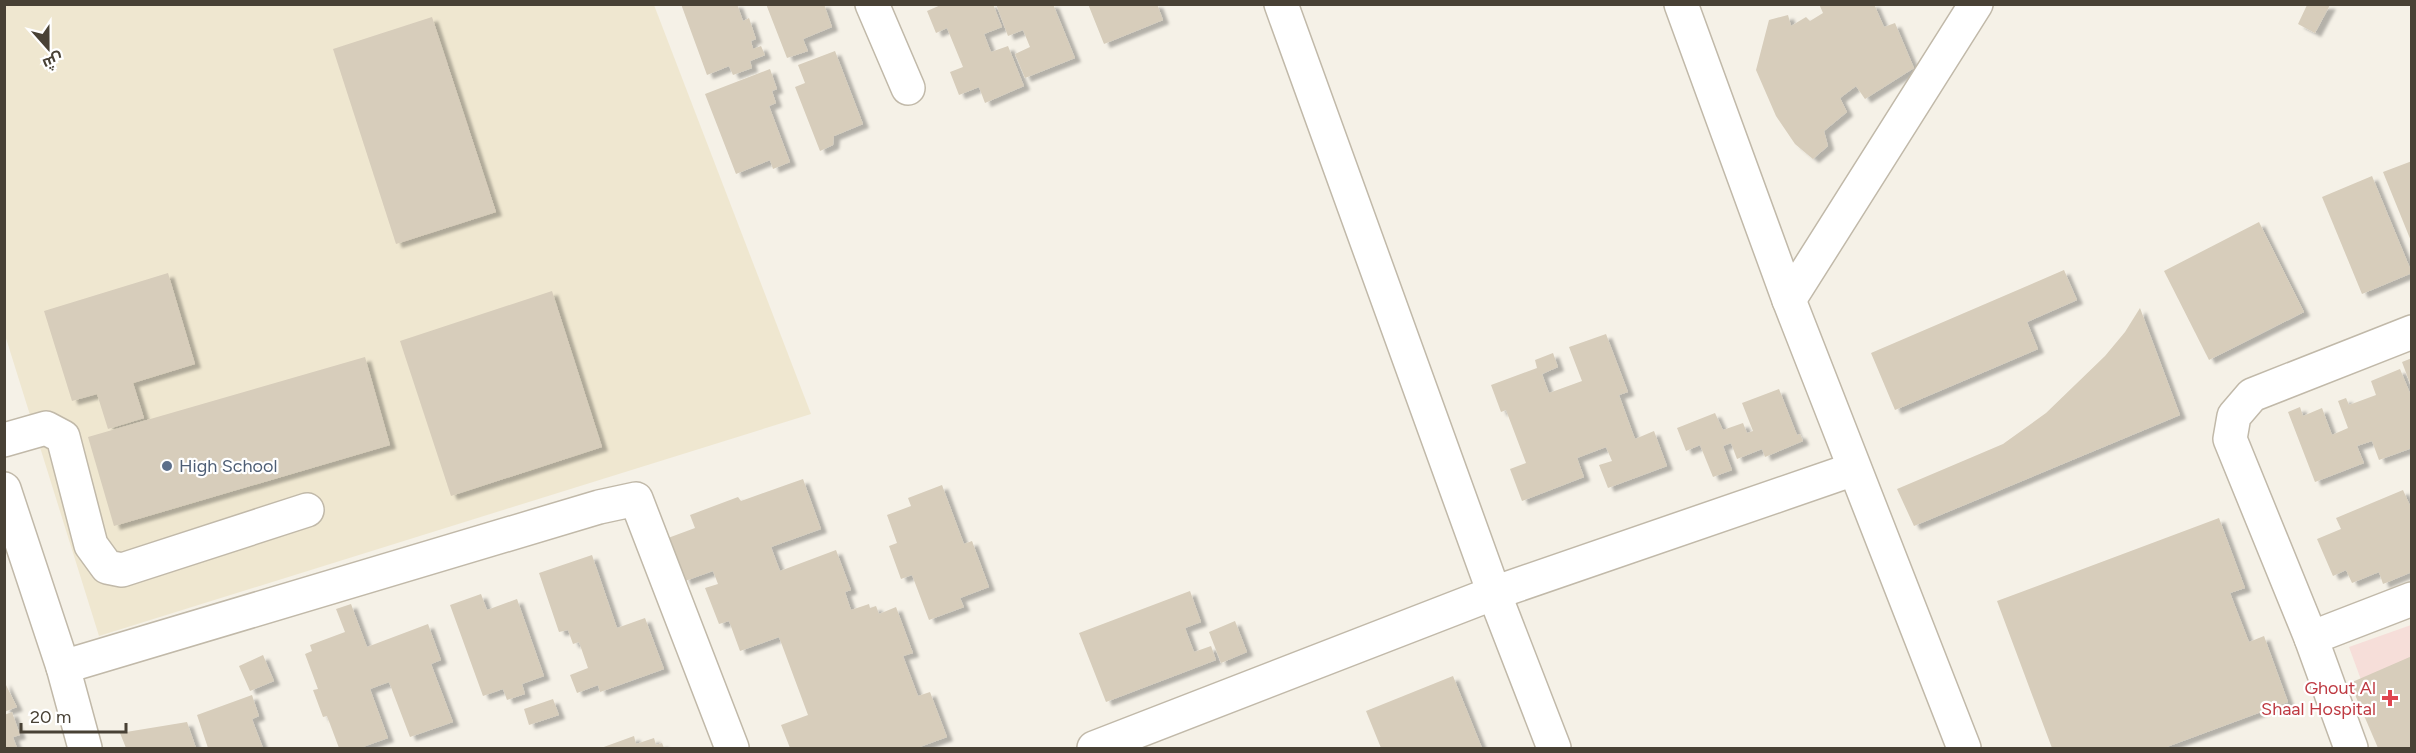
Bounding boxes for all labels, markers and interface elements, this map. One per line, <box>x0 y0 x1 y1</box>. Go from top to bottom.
north arrow <box>18 18 78 78</box>
text: ش <box>40 49 66 74</box>
place label: High School <box>179 455 277 477</box>
marker: High School <box>160 459 174 473</box>
place label: Ghout Al Shaal Hospital <box>2261 677 2376 720</box>
marker: Ghout Al Shaal Hospital <box>2381 689 2399 707</box>
scale bar <box>21 696 126 734</box>
text: 20 m <box>30 706 71 728</box>

